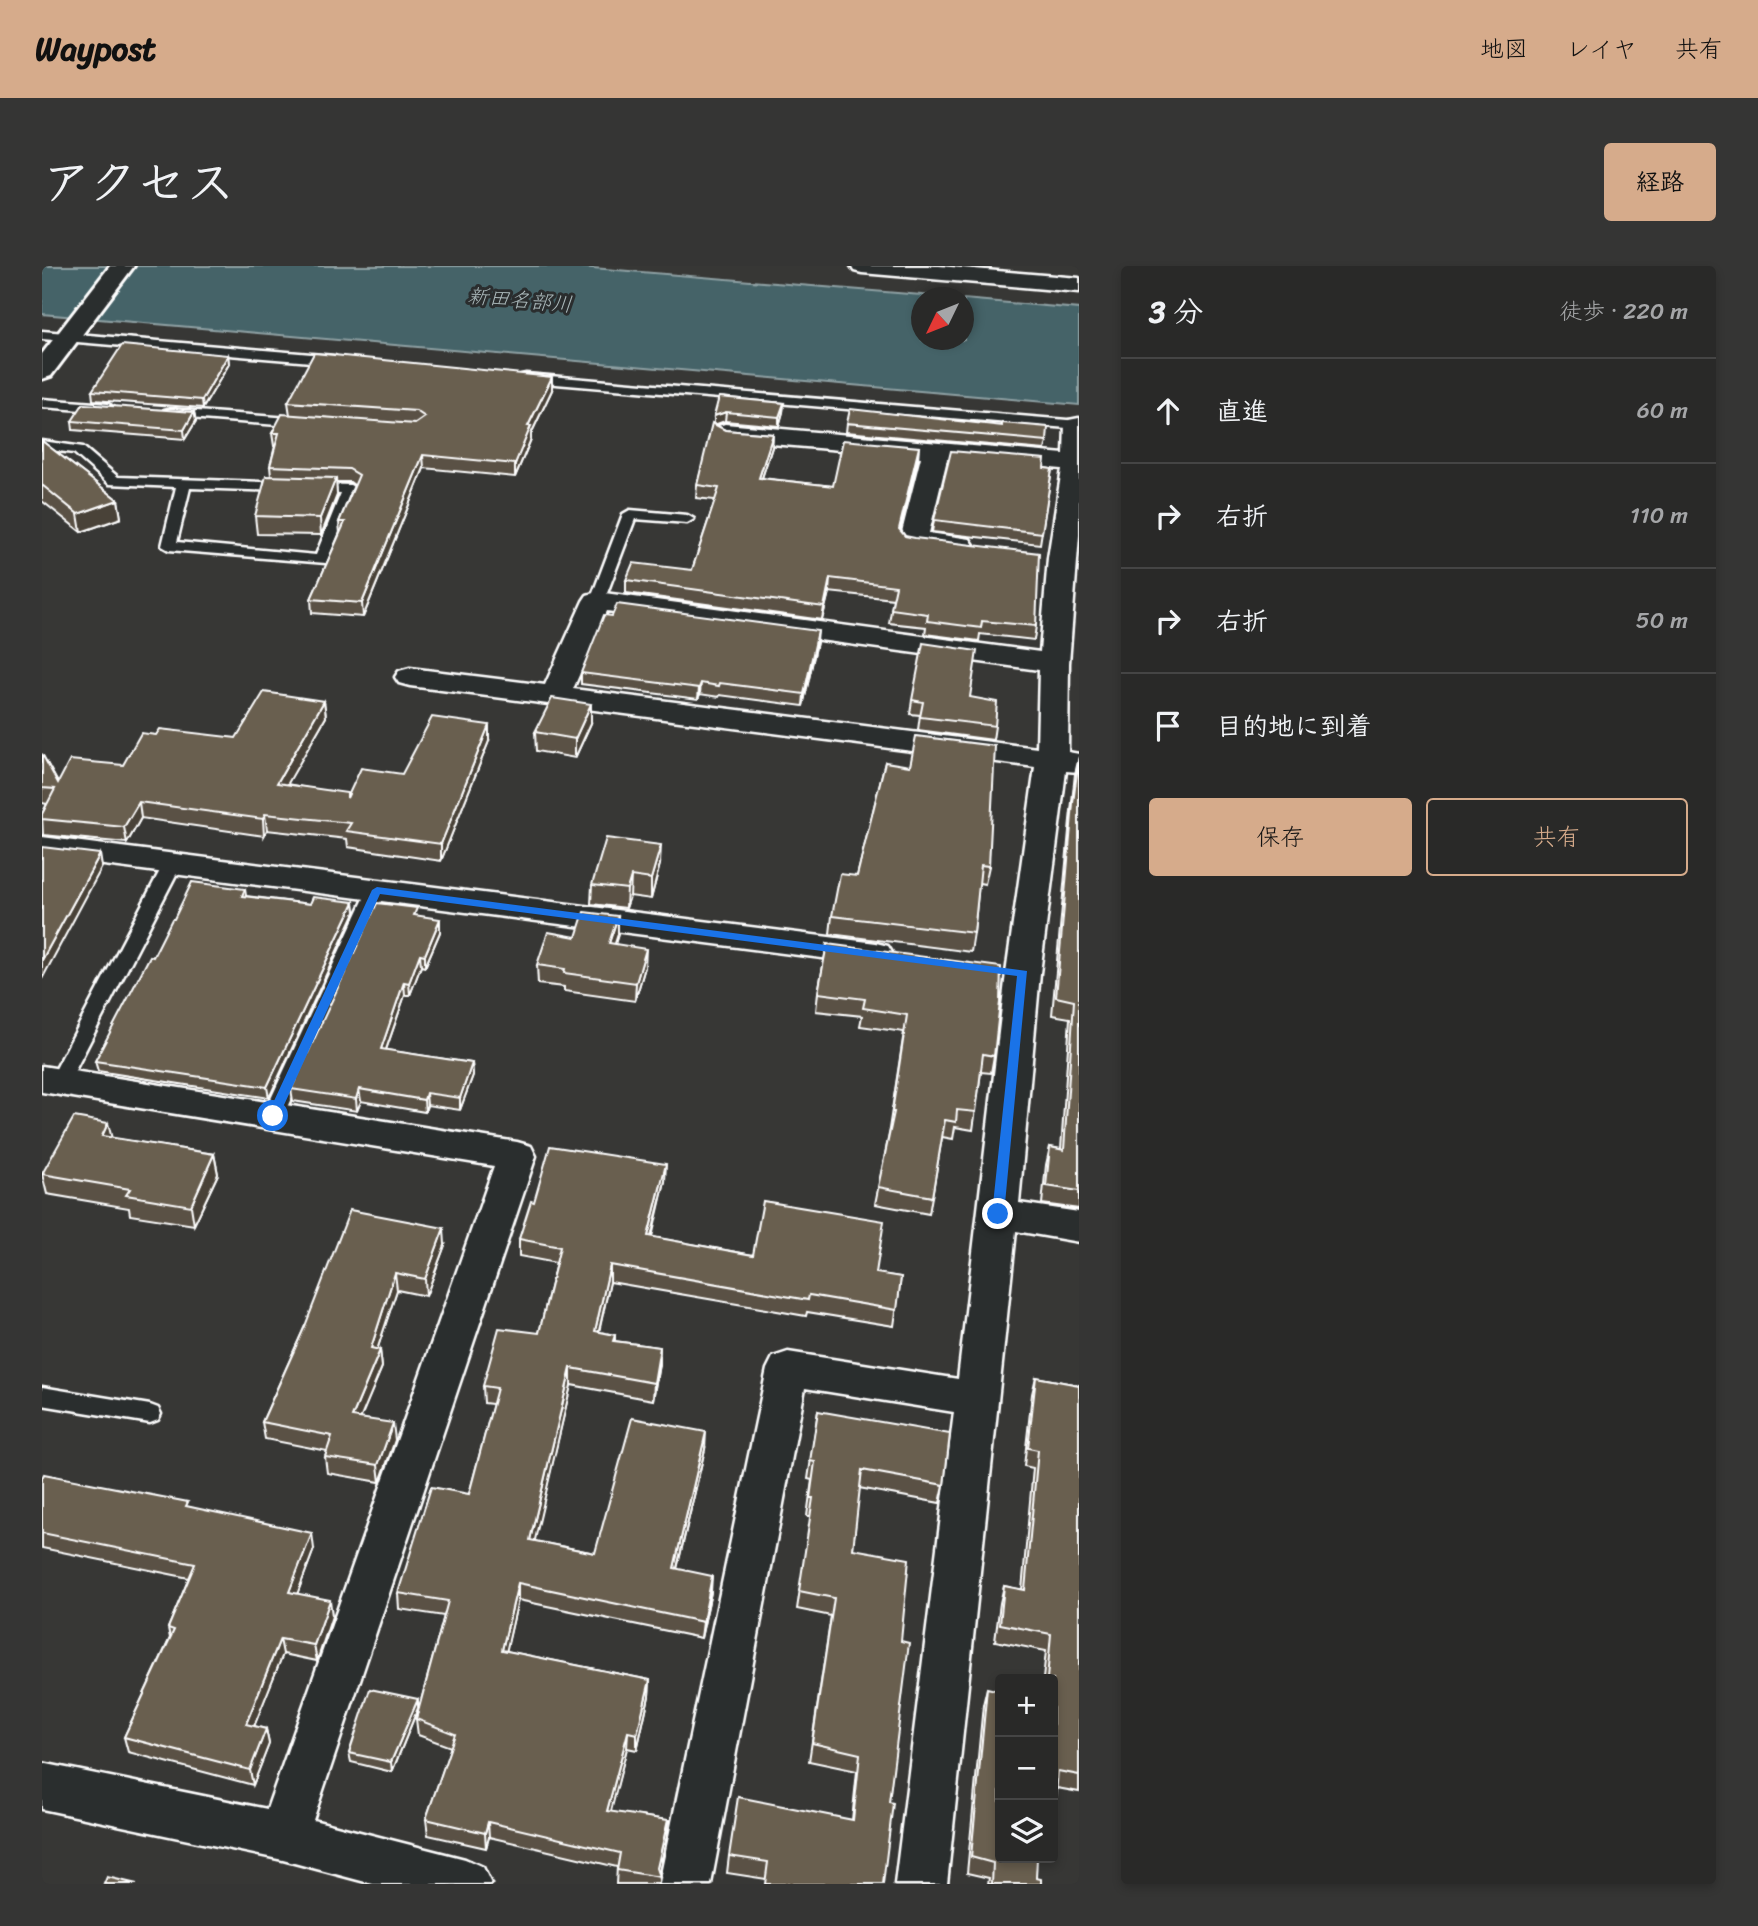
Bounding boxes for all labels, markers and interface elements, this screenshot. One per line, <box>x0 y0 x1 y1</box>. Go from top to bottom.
text: Waypost <box>35 20 156 78</box>
text: 地図 <box>1480 28 1528 70</box>
text: レイヤ <box>1566 28 1637 70</box>
text: 共有 <box>1675 28 1723 70</box>
text: アクセス <box>42 139 235 226</box>
button: 経路 <box>1604 143 1716 221</box>
water label: 新田名部川 <box>466 276 574 324</box>
text: 3 分 <box>1149 285 1203 339</box>
north arrow <box>911 287 974 350</box>
text: 徒歩 · 220 m <box>1559 291 1688 332</box>
text: 直進 <box>1216 388 1268 434</box>
text: 60 m <box>1637 390 1688 431</box>
icon: ahead <box>1149 392 1187 430</box>
text: 右折 <box>1216 493 1268 539</box>
text: 110 m <box>1630 495 1688 536</box>
icon: right <box>1149 497 1187 535</box>
text: 右折 <box>1216 598 1268 644</box>
text: 50 m <box>1636 600 1688 641</box>
icon: right <box>1149 602 1187 640</box>
text: 目的地に到着 <box>1216 703 1372 749</box>
icon: arrive <box>1149 707 1187 745</box>
button: 保存 <box>1149 798 1412 876</box>
button: 共有 <box>1426 798 1688 876</box>
route start <box>257 1100 288 1131</box>
route end <box>982 1198 1013 1229</box>
map controls <box>995 1674 1058 1863</box>
button: + <box>995 1674 1058 1737</box>
button: − <box>995 1737 1058 1800</box>
button: layers <box>995 1800 1058 1863</box>

